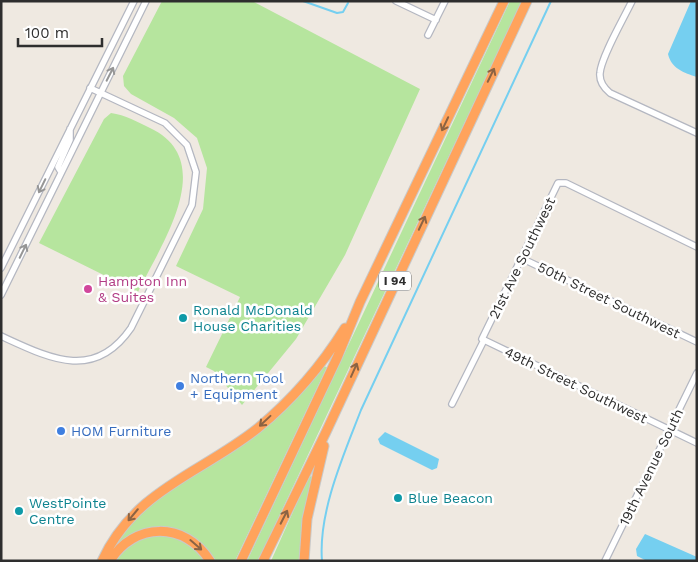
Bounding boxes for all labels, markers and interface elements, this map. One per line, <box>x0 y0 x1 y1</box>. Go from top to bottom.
scale bar <box>18 15 101 47</box>
text: 100 m <box>25 24 69 42</box>
one-way arrow <box>105 66 115 81</box>
one-way arrow <box>486 68 496 83</box>
one-way arrow <box>440 116 449 131</box>
one-way arrow <box>37 178 47 193</box>
street label: 21st Ave Southwest <box>486 195 558 321</box>
one-way arrow <box>418 216 427 231</box>
one-way arrow <box>18 244 28 259</box>
street label: 50th Street Southwest <box>535 259 683 342</box>
road number: I 94 <box>379 272 411 290</box>
place label: Hampton Inn & Suites <box>98 273 187 305</box>
marker: Hampton Inn & Suites <box>82 283 94 295</box>
place label: Ronald McDonald House Charities <box>193 302 313 334</box>
marker: Ronald McDonald House Charities <box>177 312 189 324</box>
street label: 49th Street Southwest <box>502 343 650 427</box>
one-way arrow <box>350 363 360 378</box>
place label: Northern Tool + Equipment <box>190 370 284 402</box>
marker: Northern Tool + Equipment <box>174 380 186 392</box>
street label: 19th Avenue South <box>616 406 686 528</box>
one-way arrow <box>258 415 271 427</box>
place label: HOM Furniture <box>71 423 171 439</box>
marker: HOM Furniture <box>55 425 67 437</box>
place label: Blue Beacon <box>408 490 493 506</box>
marker: Blue Beacon <box>392 492 404 504</box>
place label: WestPointe Centre <box>29 495 106 527</box>
marker: WestPointe Centre <box>13 505 25 517</box>
one-way arrow <box>128 509 139 522</box>
one-way arrow <box>280 510 289 525</box>
one-way arrow <box>189 539 202 550</box>

